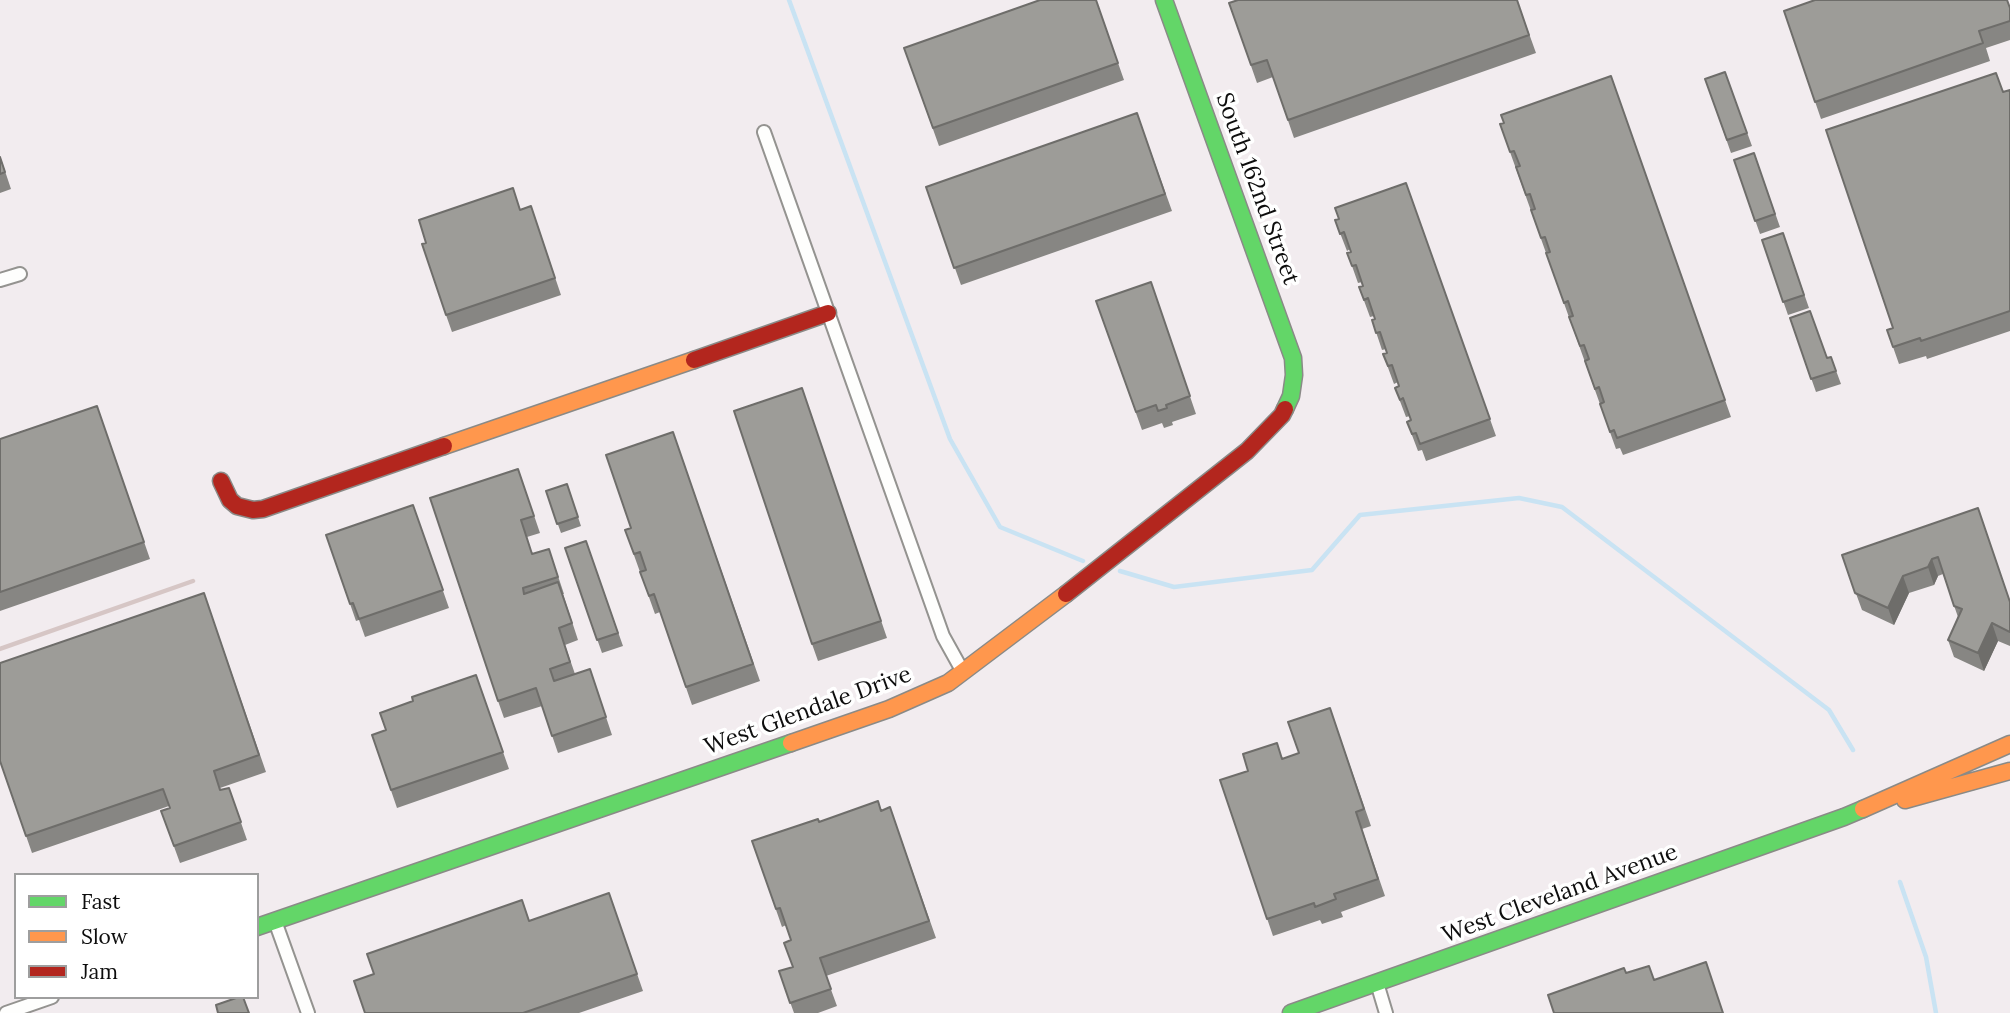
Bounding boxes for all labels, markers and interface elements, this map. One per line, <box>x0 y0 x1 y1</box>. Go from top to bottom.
street label: South 162nd Street <box>1209 89 1305 289</box>
street label: West Glendale Drive <box>701 661 915 761</box>
street label: West Cleveland Avenue <box>1438 839 1682 949</box>
legend <box>14 873 259 999</box>
text: Fast <box>81 888 120 915</box>
text: Slow <box>81 923 128 950</box>
text: Jam <box>81 958 118 985</box>

